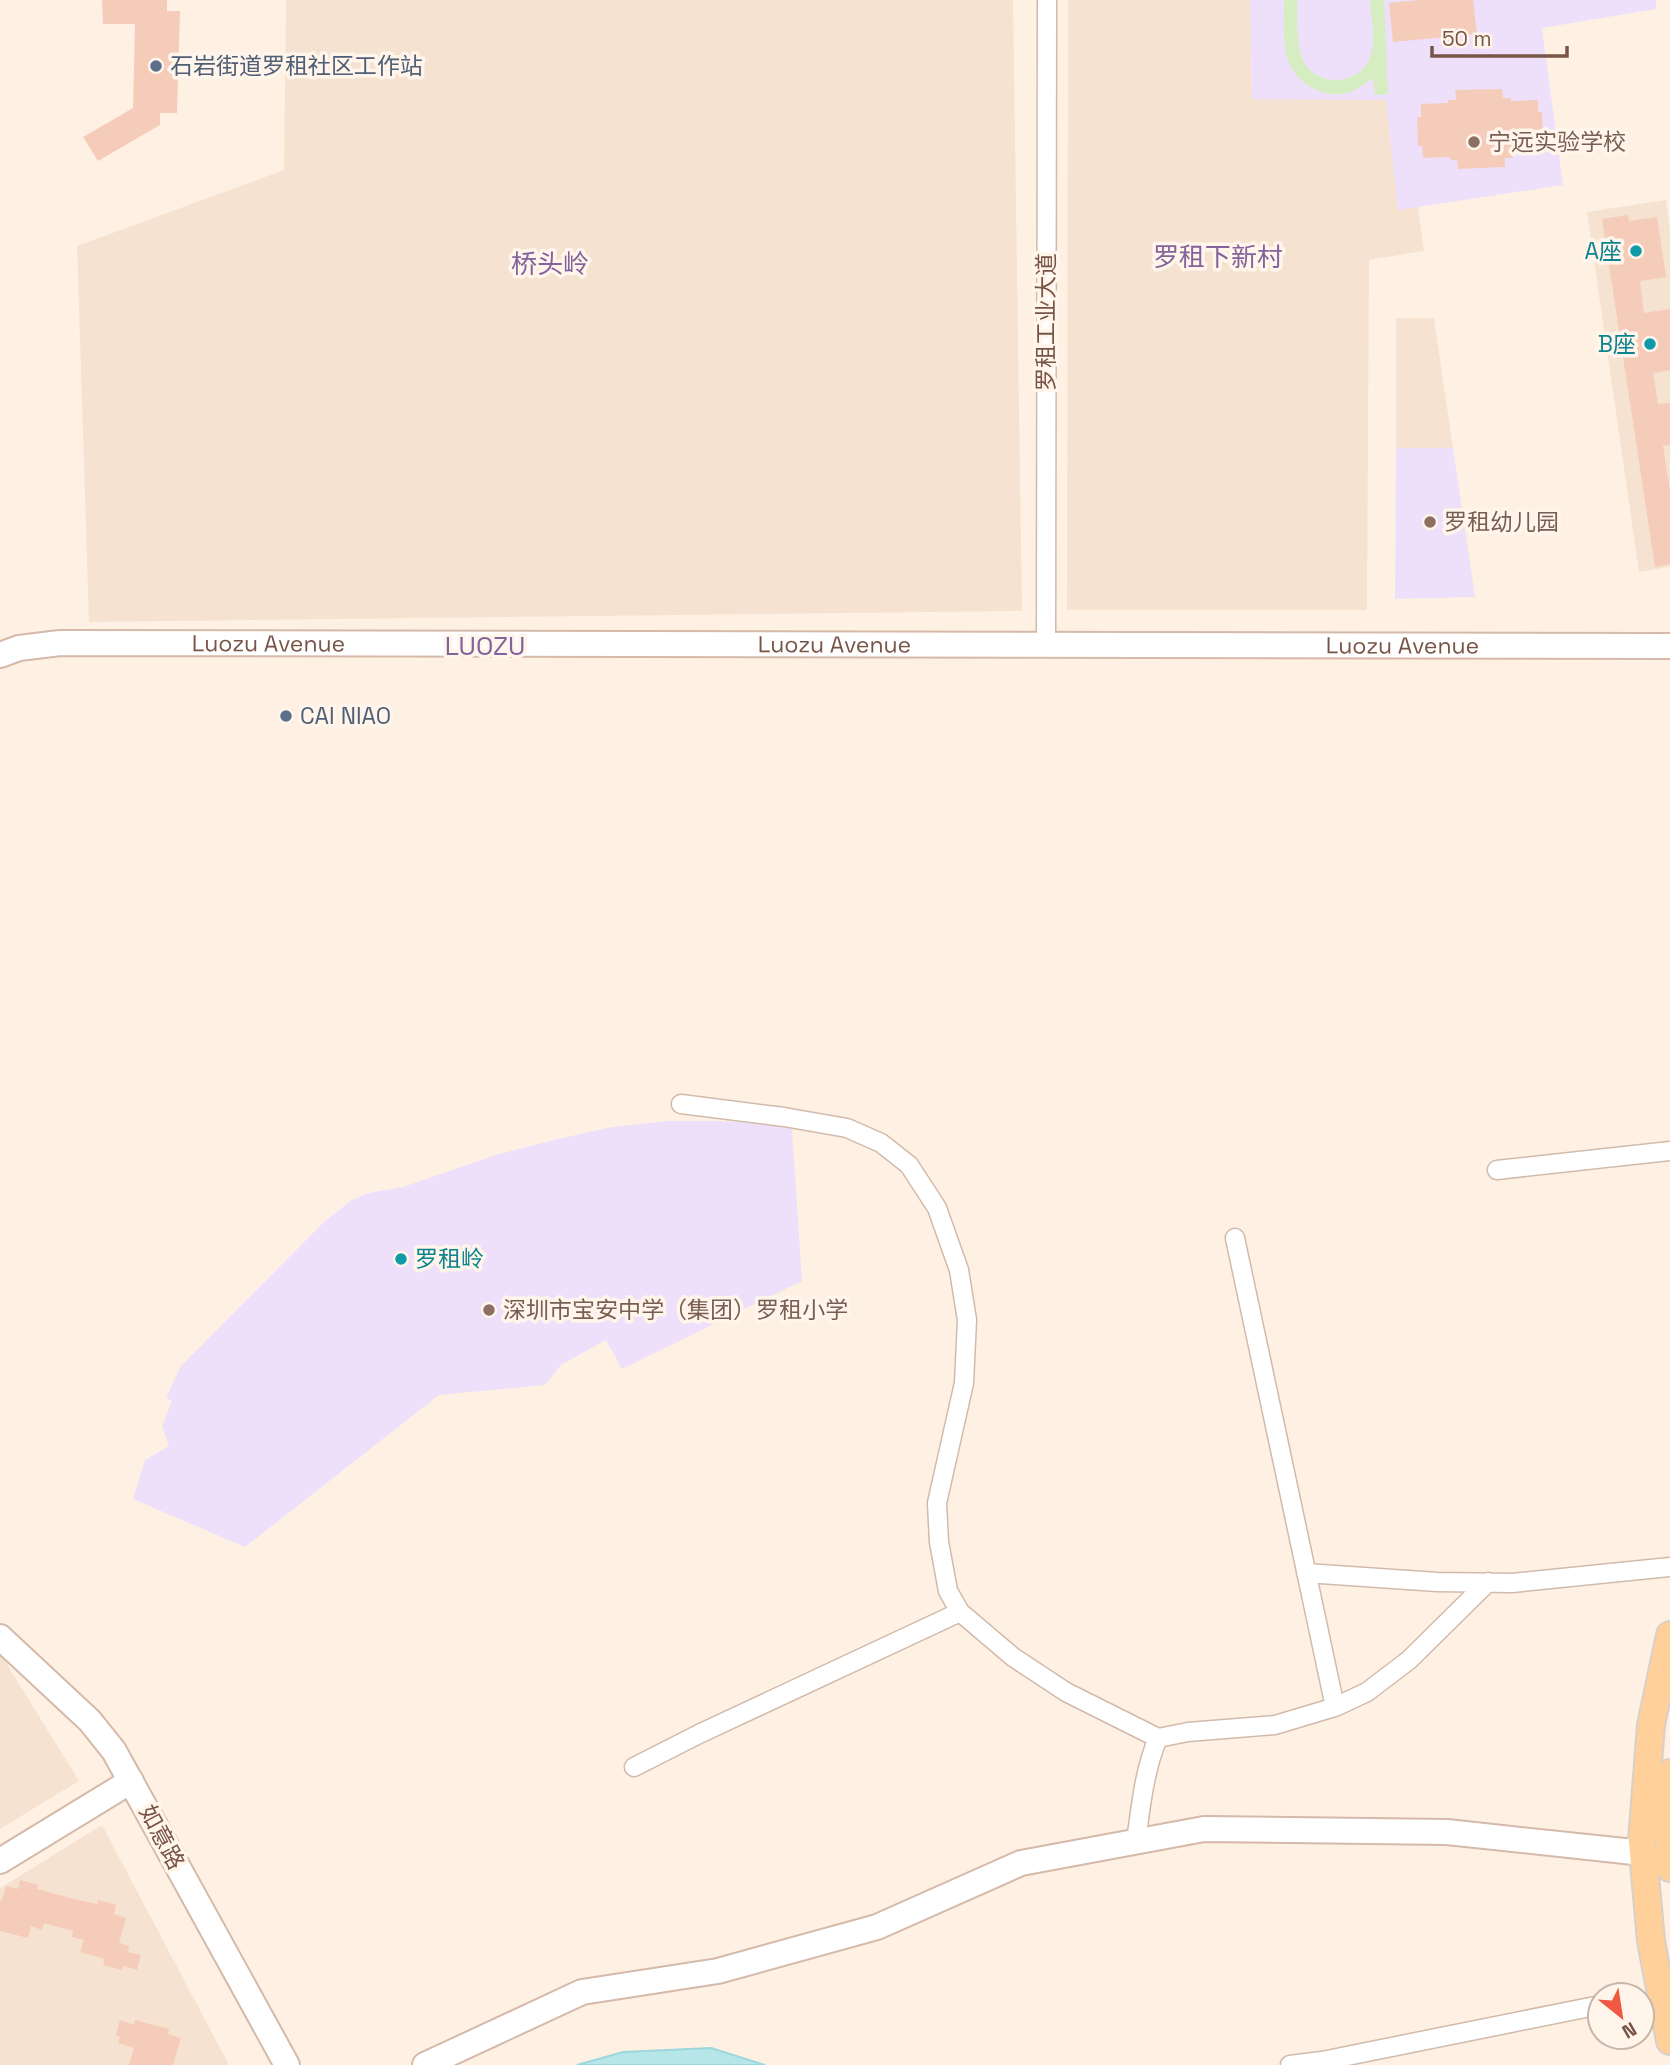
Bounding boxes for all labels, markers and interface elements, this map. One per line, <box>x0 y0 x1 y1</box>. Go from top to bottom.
scale bar <box>1432 14 1567 58</box>
text: 50 m <box>1442 25 1492 52</box>
place label: 石岩街道罗租社区工作站 <box>170 51 423 81</box>
marker: 石岩街道罗租社区工作站 <box>148 58 164 74</box>
place label: 宁远实验学校 <box>1488 127 1626 157</box>
marker: 宁远实验学校 <box>1466 134 1482 150</box>
place label: A座 <box>1585 236 1622 266</box>
district label: 罗租下新村 <box>1153 240 1283 274</box>
marker: A座 <box>1628 243 1644 259</box>
district label: 桥头岭 <box>511 247 589 281</box>
street label: 罗租工业大道 <box>1031 253 1061 391</box>
place label: B座 <box>1598 329 1636 359</box>
marker: B座 <box>1642 336 1658 352</box>
place label: 罗租幼儿园 <box>1444 507 1559 537</box>
marker: 罗租幼儿园 <box>1422 514 1438 530</box>
street label: Luozu Avenue <box>192 628 345 659</box>
district label: LUOZU <box>445 629 525 663</box>
street label: Luozu Avenue <box>758 629 911 660</box>
street label: Luozu Avenue <box>1326 630 1479 661</box>
place label: CAI NIAO <box>300 701 391 731</box>
marker: CAI NIAO <box>278 708 294 724</box>
place label: 罗租岭 <box>415 1244 484 1274</box>
marker: 罗租岭 <box>393 1251 409 1267</box>
place label: 深圳市宝安中学（集团）罗租小学 <box>503 1295 848 1325</box>
marker: 深圳市宝安中学（集团）罗租小学 <box>481 1302 497 1318</box>
street label: 如意路 <box>133 1799 191 1875</box>
north arrow <box>1586 1981 1656 2051</box>
text: N <box>1617 2016 1641 2044</box>

